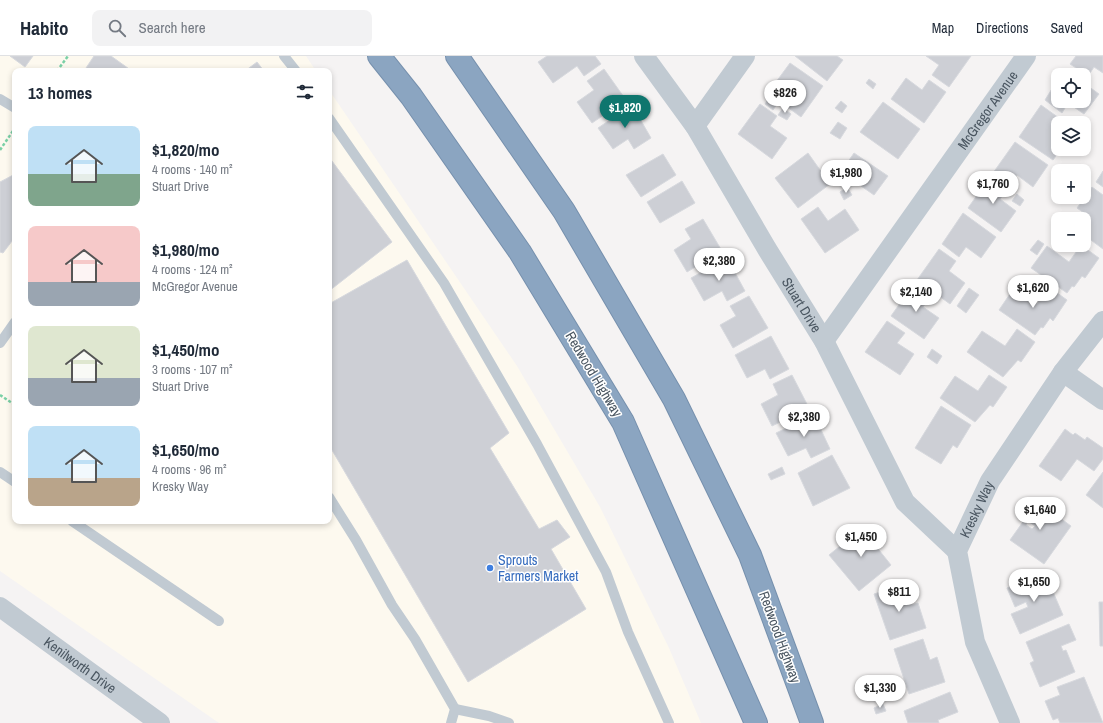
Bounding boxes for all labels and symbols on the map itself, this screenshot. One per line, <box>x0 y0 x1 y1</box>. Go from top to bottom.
street label: McGregor Avenue <box>954 67 1022 153</box>
pin: $826 <box>761 80 809 114</box>
pin: $1,820 <box>592 95 658 129</box>
pin: $1,980 <box>813 160 879 194</box>
pin: $1,760 <box>960 171 1026 205</box>
pin: $2,380 <box>686 248 752 282</box>
street label: Stuart Drive <box>778 274 825 336</box>
pin: $1,620 <box>1000 275 1066 309</box>
pin: $2,140 <box>883 279 949 313</box>
street label: Redwood Highway <box>561 328 627 420</box>
pin: $2,380 <box>771 404 837 438</box>
street label: Kresky Way <box>955 478 998 541</box>
pin: $1,640 <box>1007 497 1073 531</box>
pin: $1,450 <box>828 524 894 558</box>
place label: Sprouts Farmers Market <box>498 551 578 585</box>
marker: Sprouts Farmers Market <box>485 563 495 573</box>
pin: $1,650 <box>1001 569 1067 603</box>
pin: $811 <box>875 579 923 613</box>
street label: Redwood Highway <box>755 589 805 686</box>
street label: Kenilworth Drive <box>40 633 120 697</box>
pin: $1,330 <box>847 675 913 709</box>

